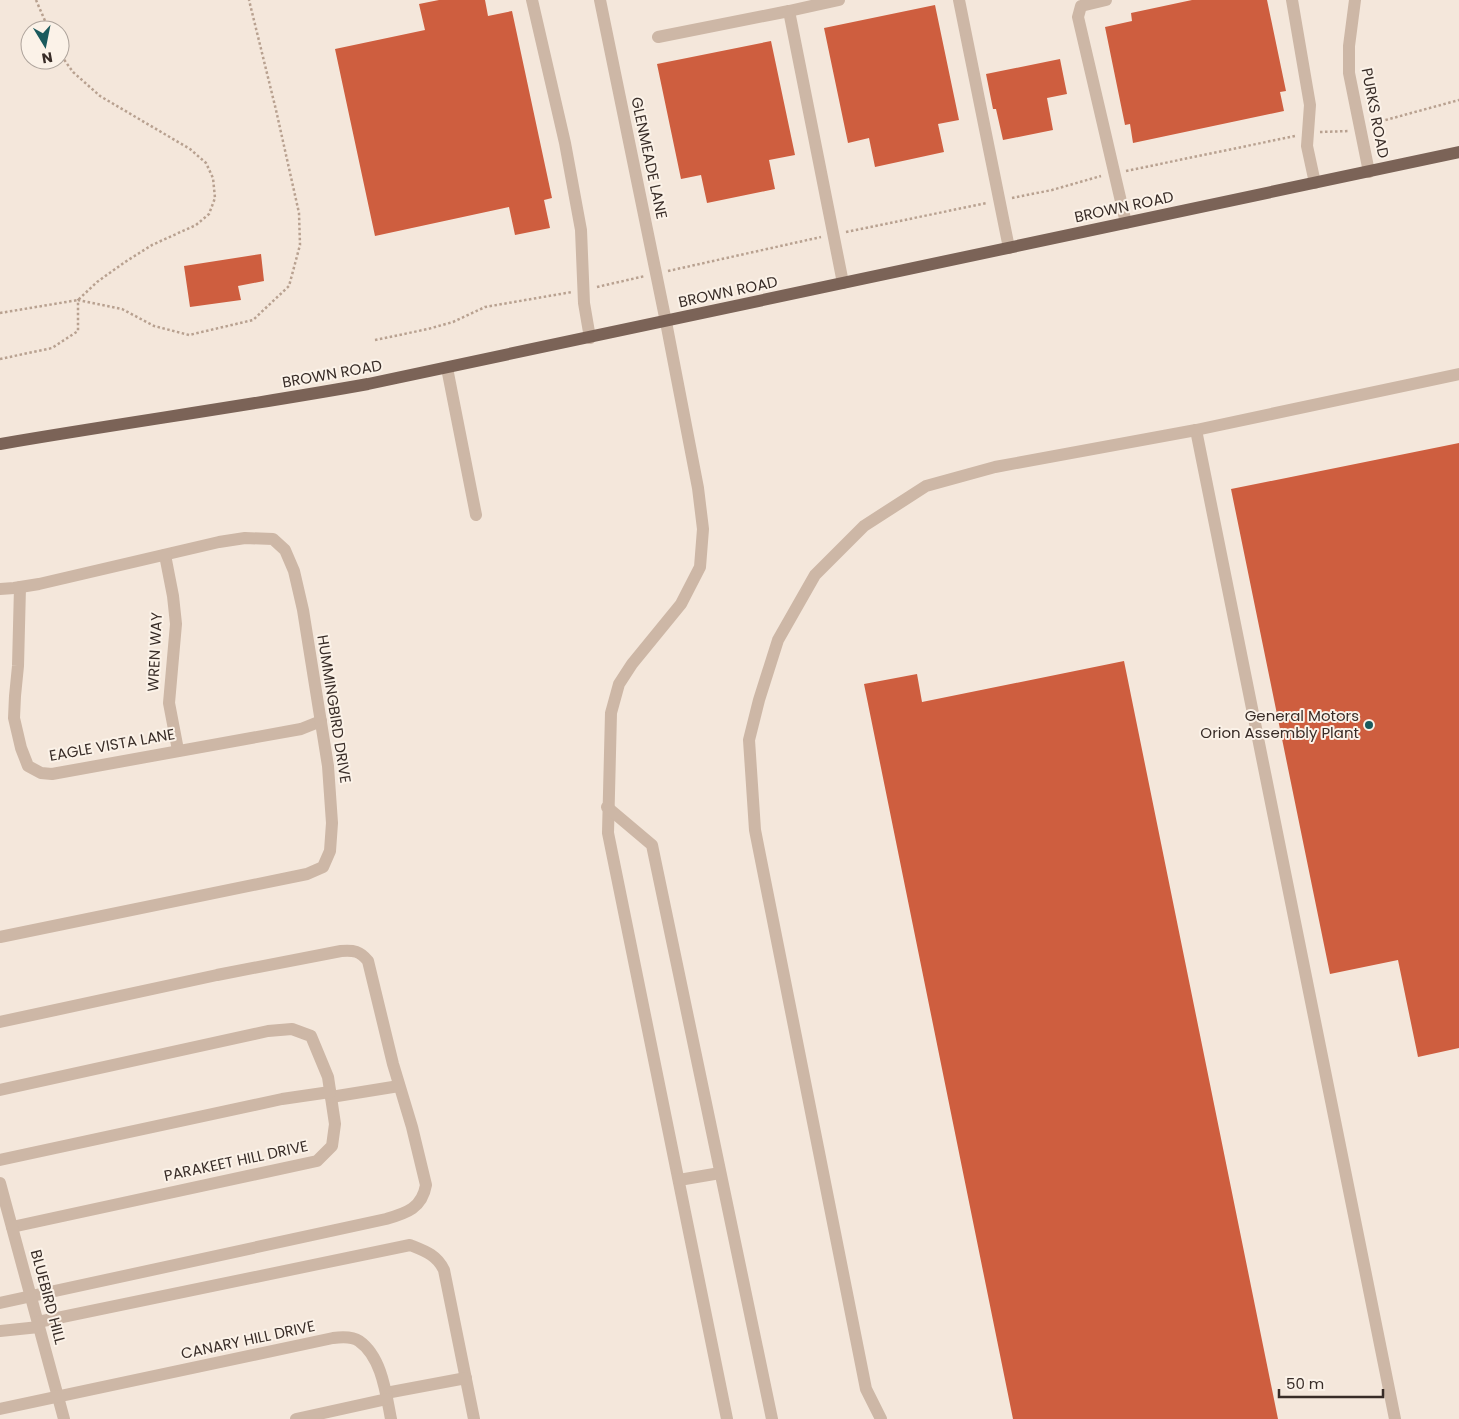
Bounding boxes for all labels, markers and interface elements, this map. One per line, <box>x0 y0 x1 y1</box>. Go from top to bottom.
north arrow <box>20 20 70 70</box>
text: N <box>40 47 54 69</box>
street label: PURKS ROAD <box>1356 66 1395 160</box>
street label: GLENMEADE LANE <box>626 95 673 221</box>
street label: BROWN ROAD <box>1072 186 1175 227</box>
street label: BROWN ROAD <box>676 271 779 312</box>
street label: BROWN ROAD <box>280 354 383 393</box>
street label: WREN WAY <box>142 611 167 692</box>
street label: HUMMINGBIRD DRIVE <box>312 633 357 785</box>
place label: General Motors Orion Assembly Plant <box>1200 705 1359 743</box>
marker: General Motors Orion Assembly Plant <box>1363 719 1375 731</box>
street label: EAGLE VISTA LANE <box>47 723 176 766</box>
street label: PARAKEET HILL DRIVE <box>162 1135 310 1186</box>
street label: BLUEBIRD HILL <box>26 1247 71 1347</box>
street label: CANARY HILL DRIVE <box>179 1315 317 1364</box>
scale bar <box>1279 1366 1383 1398</box>
text: 50 m <box>1286 1373 1324 1394</box>

